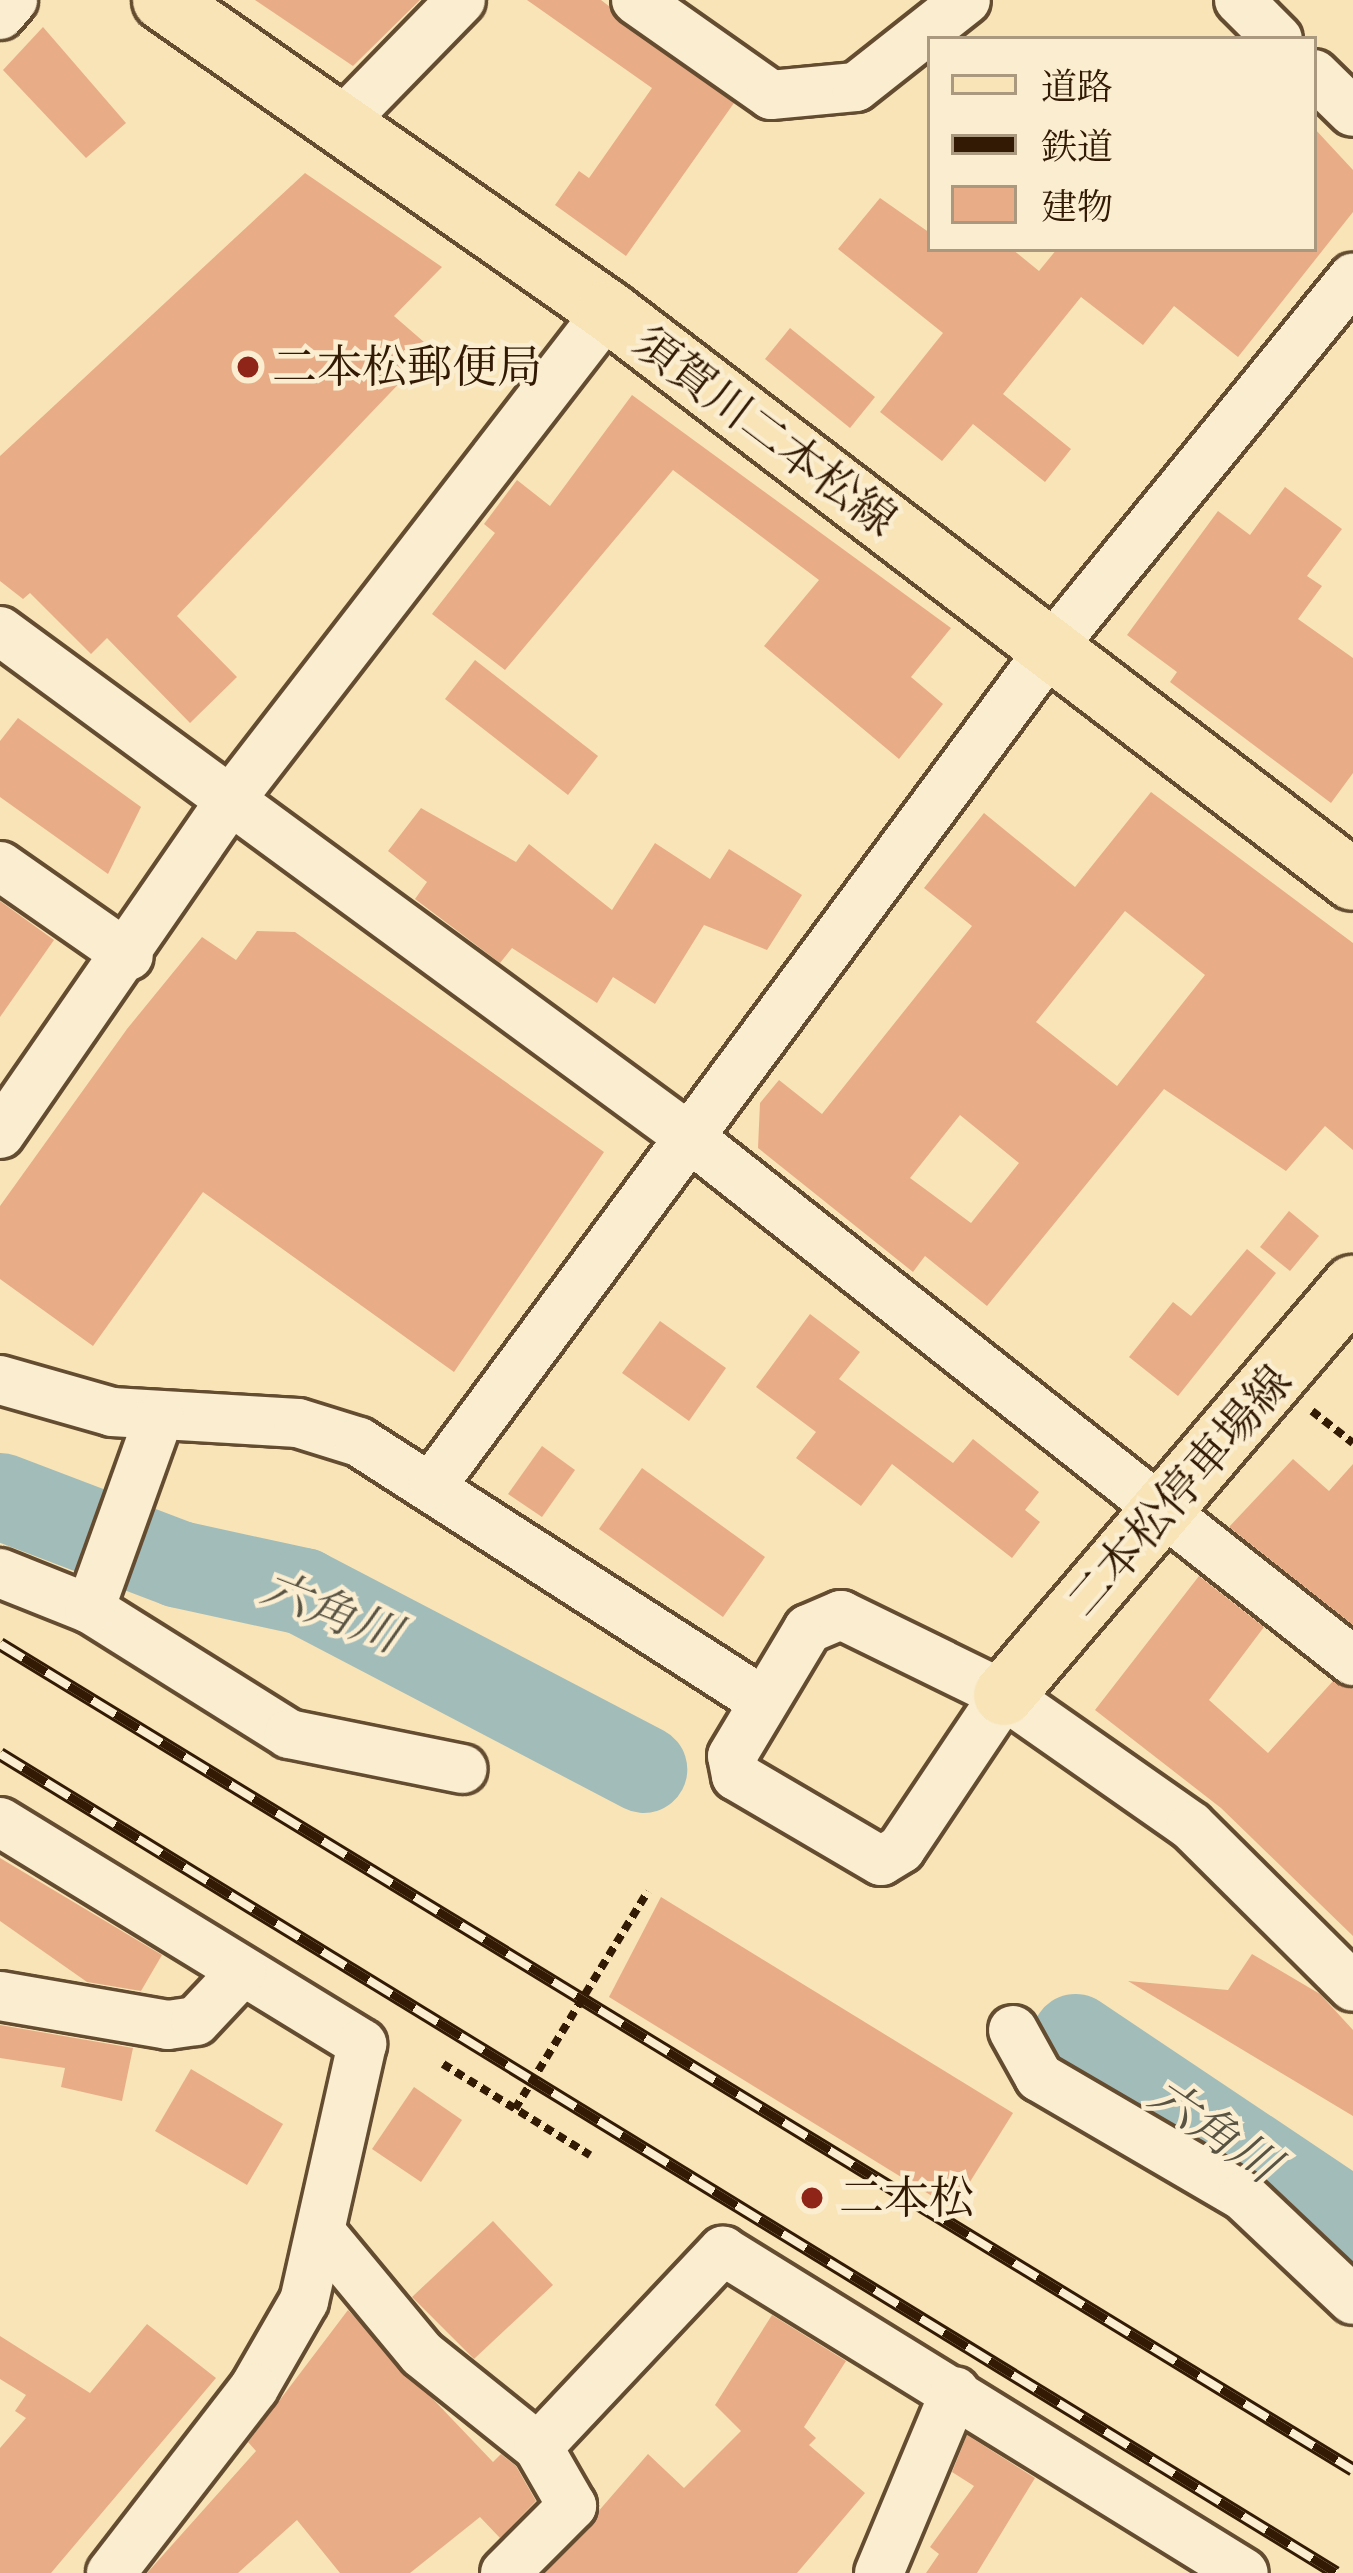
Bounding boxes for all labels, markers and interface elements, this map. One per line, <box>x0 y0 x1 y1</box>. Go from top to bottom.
legend <box>927 36 1317 252</box>
text: 道路 <box>1041 63 1113 110</box>
text: 鉄道 <box>1041 123 1113 170</box>
text: 建物 <box>1041 183 1113 230</box>
street label: 須賀川二本松線 <box>623 315 907 547</box>
place label: 二本松郵便局 <box>272 340 542 394</box>
marker: 二本松郵便局 <box>235 354 261 380</box>
street label: 二本松停車場線 <box>1055 1354 1303 1628</box>
water label: 六角川 <box>253 1558 409 1664</box>
water label: 六角川 <box>1138 2066 1290 2194</box>
place label: 二本松 <box>839 2171 974 2225</box>
marker: 二本松 <box>796 2182 828 2214</box>

